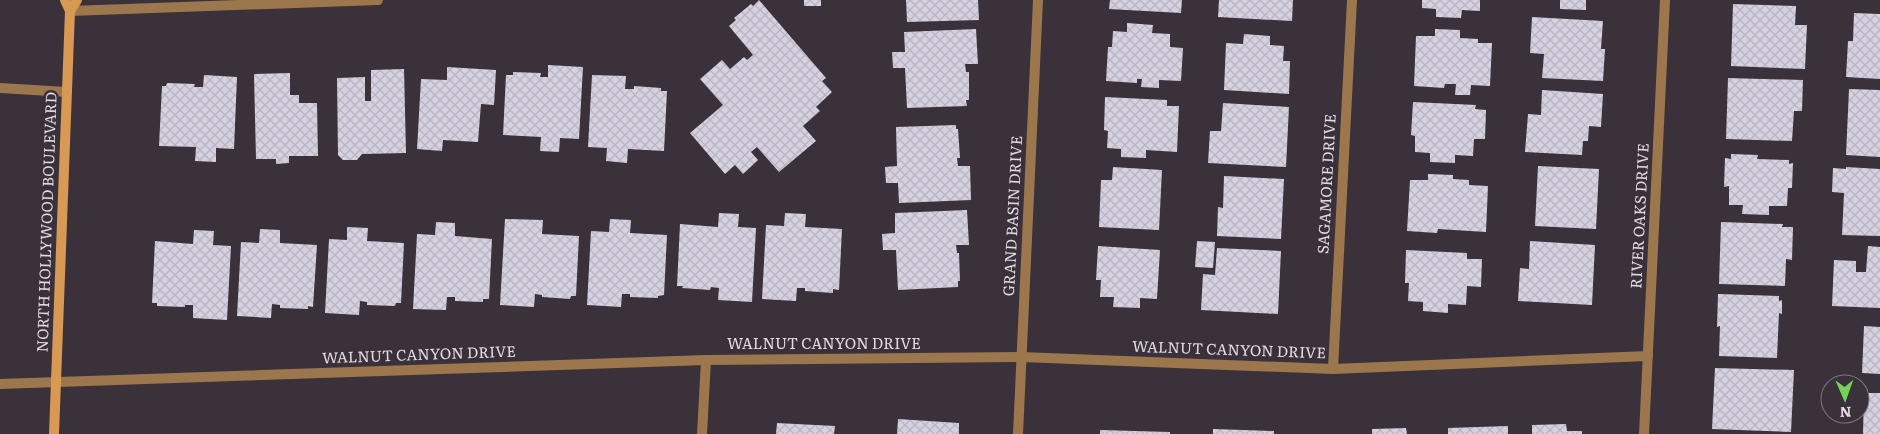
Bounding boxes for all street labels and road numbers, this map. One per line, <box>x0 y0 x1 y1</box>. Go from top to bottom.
street label: NORTH HOLLYWOOD BOULEVARD <box>29 91 62 353</box>
street label: SAGAMORE DRIVE <box>1310 113 1341 255</box>
street label: GRAND BASIN DRIVE <box>996 135 1027 297</box>
street label: RIVER OAKS DRIVE <box>1623 143 1654 289</box>
street label: WALNUT CANYON DRIVE <box>727 331 921 354</box>
street label: WALNUT CANYON DRIVE <box>1132 334 1326 363</box>
street label: WALNUT CANYON DRIVE <box>322 339 516 368</box>

